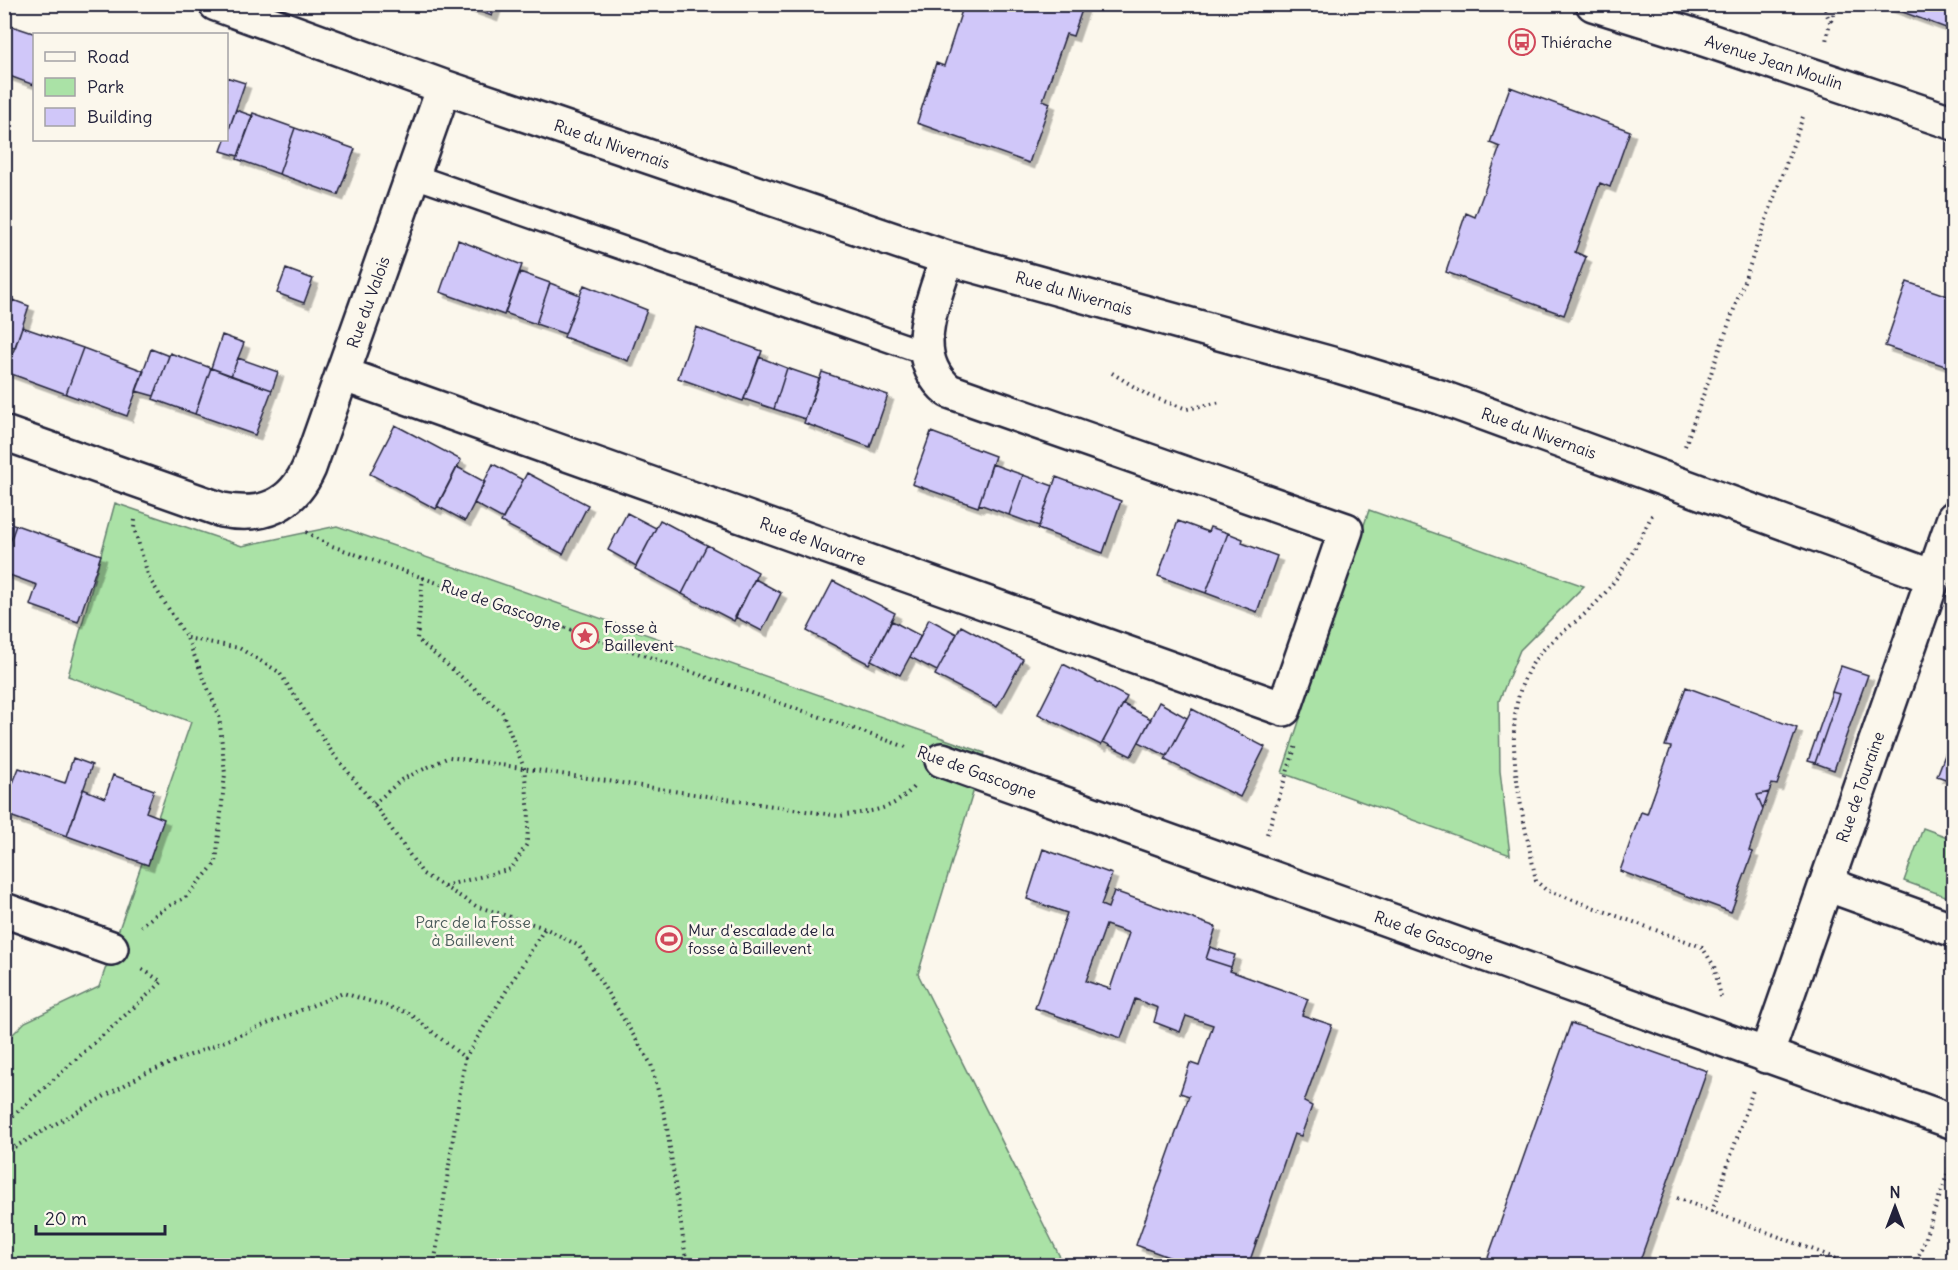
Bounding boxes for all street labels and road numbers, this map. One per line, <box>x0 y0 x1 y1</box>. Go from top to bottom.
street label: Avenue Jean Moulin <box>1702 30 1846 94</box>
street label: Rue du Nivernais <box>552 115 672 173</box>
street label: Rue du Valois <box>342 253 394 351</box>
street label: Rue du Nivernais <box>1013 267 1135 319</box>
street label: Rue du Nivernais <box>1479 403 1599 463</box>
street label: Rue de Navarre <box>757 513 869 569</box>
street label: Rue de Gascogne <box>439 575 563 635</box>
street label: Rue de Touraine <box>1832 729 1888 845</box>
street label: Rue de Gascogne <box>915 741 1039 803</box>
street label: Rue de Gascogne <box>1372 906 1496 968</box>

